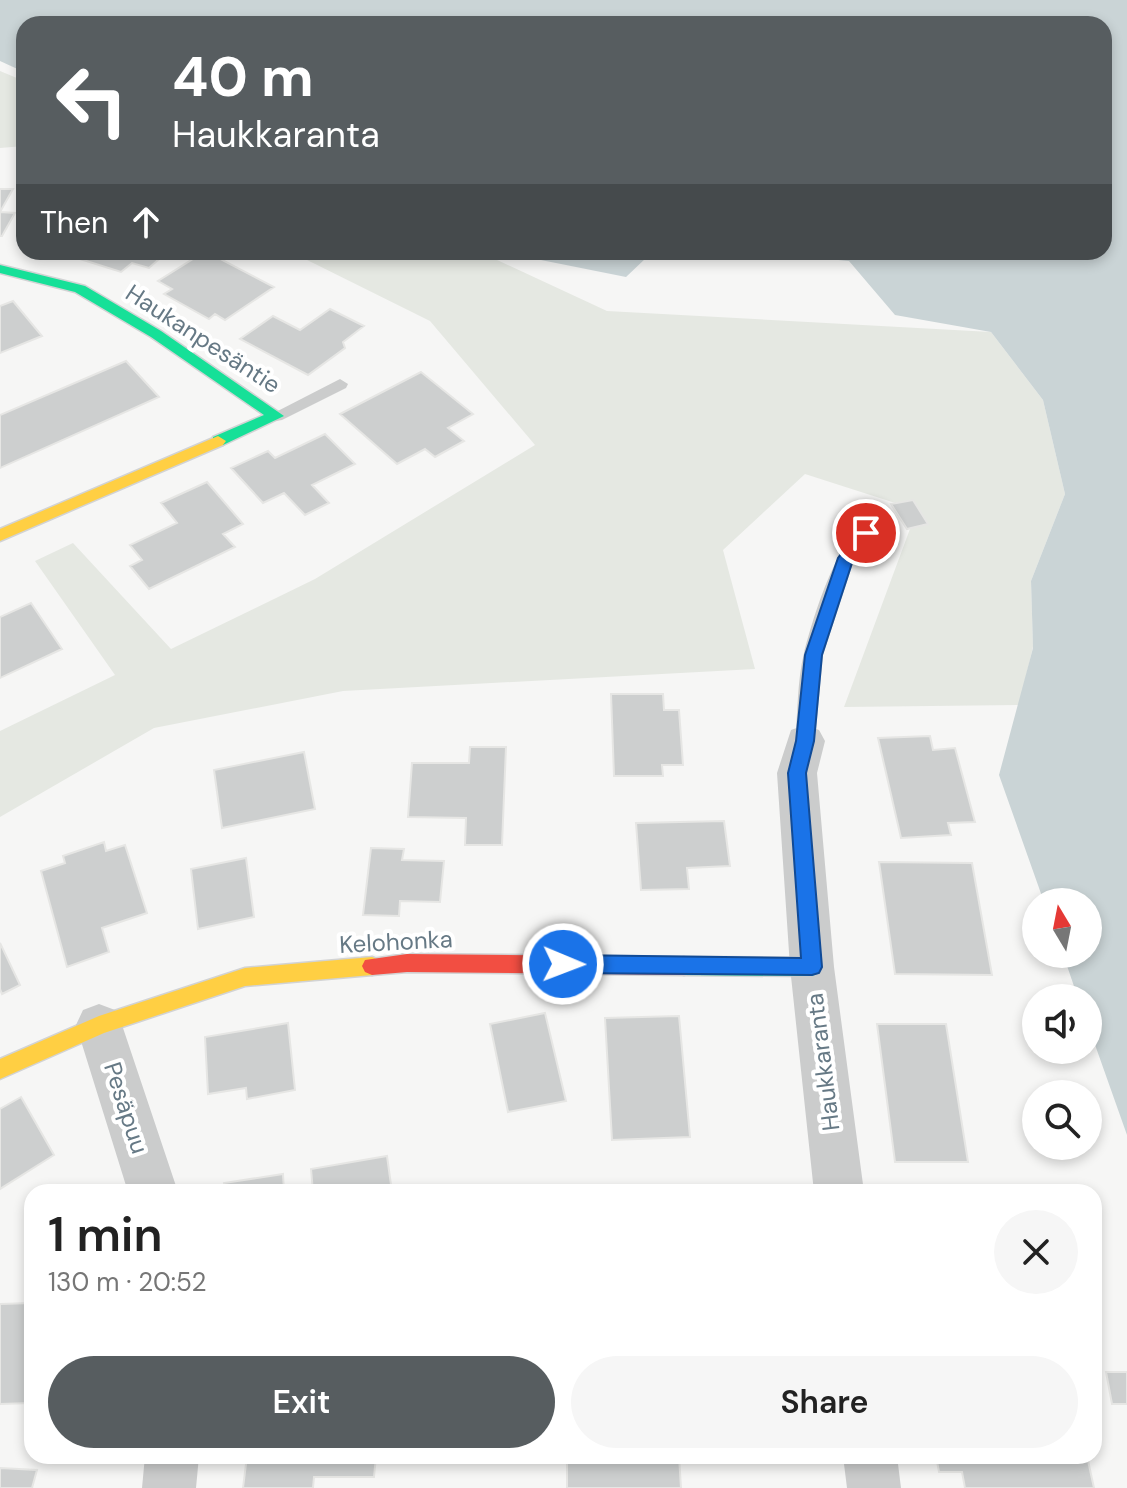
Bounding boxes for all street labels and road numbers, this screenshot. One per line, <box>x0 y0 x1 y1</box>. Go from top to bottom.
street label: Haukanpesäntie <box>120 277 286 400</box>
street label: Kelohonka <box>339 923 453 960</box>
street label: Haukkaranta <box>799 991 846 1133</box>
street label: Pesäpuu <box>97 1058 156 1158</box>

